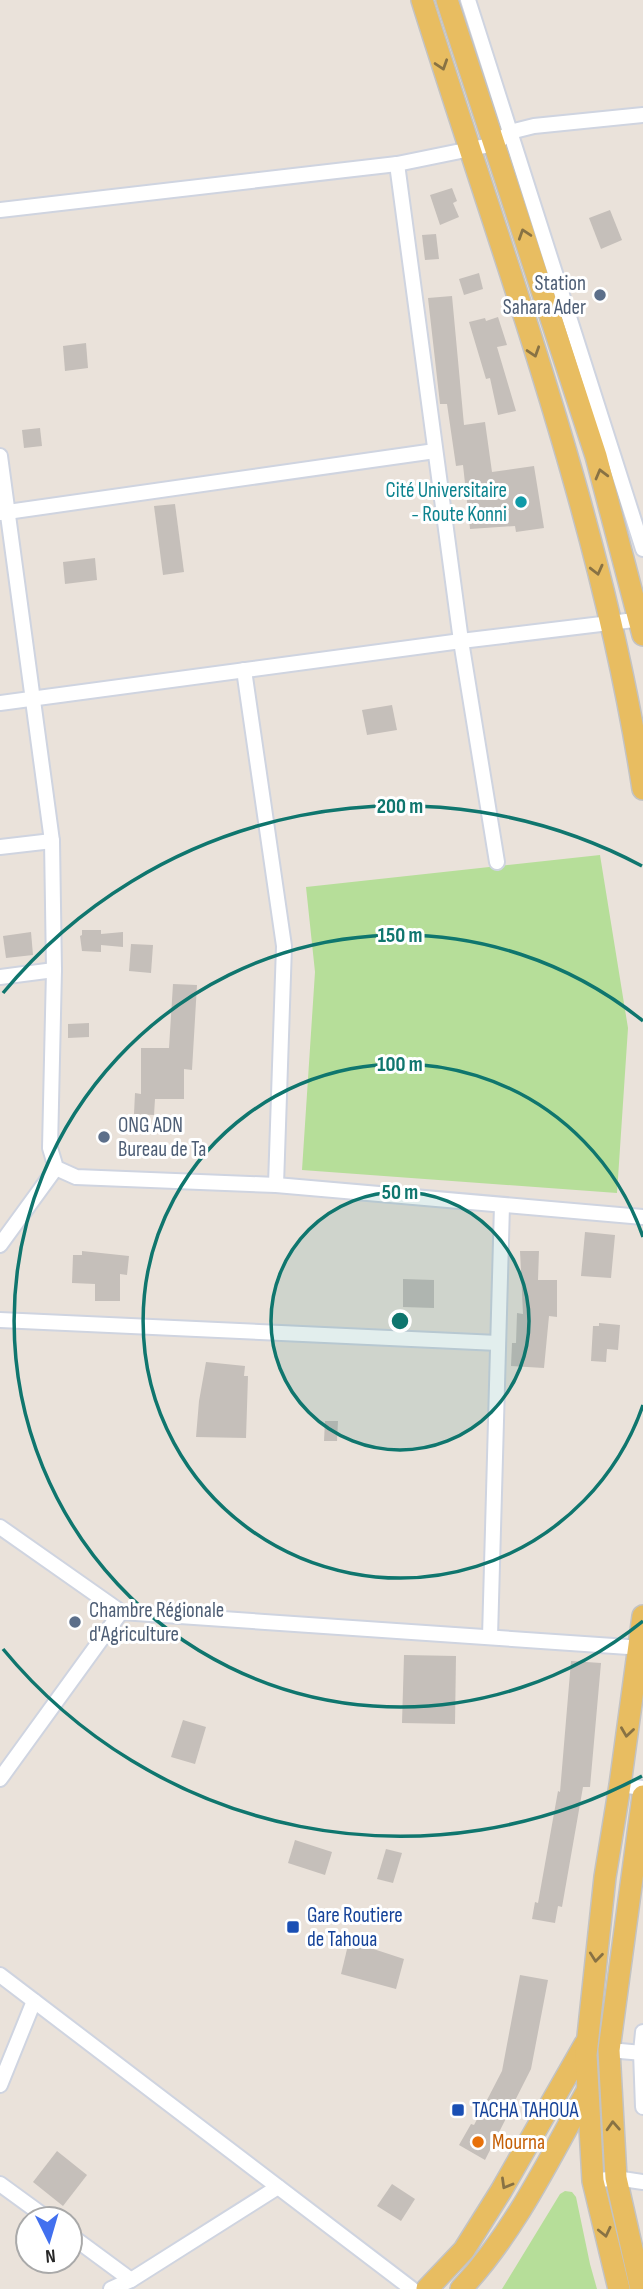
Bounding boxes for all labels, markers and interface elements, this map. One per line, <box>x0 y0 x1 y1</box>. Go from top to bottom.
one-way arrow <box>434 59 449 71</box>
one-way arrow <box>518 229 533 241</box>
place label: Station Sahara Ader <box>503 271 586 320</box>
marker: Station Sahara Ader <box>592 287 608 303</box>
one-way arrow <box>526 345 541 357</box>
one-way arrow <box>594 469 609 481</box>
place label: Cité Universitaire - Route Konni <box>386 478 507 527</box>
marker: Cité Universitaire - Route Konni <box>513 494 529 510</box>
one-way arrow <box>589 564 603 576</box>
text: 200 m <box>377 794 423 819</box>
text: 150 m <box>378 923 422 948</box>
text: 100 m <box>377 1052 423 1077</box>
place label: ONG ADN Bureau de Ta <box>118 1113 206 1162</box>
marker: ONG ADN Bureau de Ta <box>96 1129 112 1145</box>
text: 50 m <box>382 1180 418 1205</box>
centre of rings <box>388 1309 412 1333</box>
place label: Chambre Régionale d'Agriculture <box>89 1598 224 1647</box>
marker: Chambre Régionale d'Agriculture <box>67 1614 83 1630</box>
one-way arrow <box>620 1726 635 1738</box>
place label: Gare Routiere de Tahoua <box>307 1903 403 1952</box>
marker: Gare Routiere de Tahoua <box>285 1919 301 1935</box>
one-way arrow <box>589 1952 604 1963</box>
place label: TACHA TAHOUA <box>472 2098 580 2123</box>
marker: TACHA TAHOUA <box>450 2102 466 2118</box>
one-way arrow <box>606 2120 621 2131</box>
place label: Mourna <box>492 2130 545 2155</box>
marker: Mourna <box>470 2134 486 2150</box>
one-way arrow <box>501 2176 514 2189</box>
north arrow <box>14 2205 84 2275</box>
one-way arrow <box>597 2226 611 2238</box>
text: N <box>44 2244 56 2267</box>

